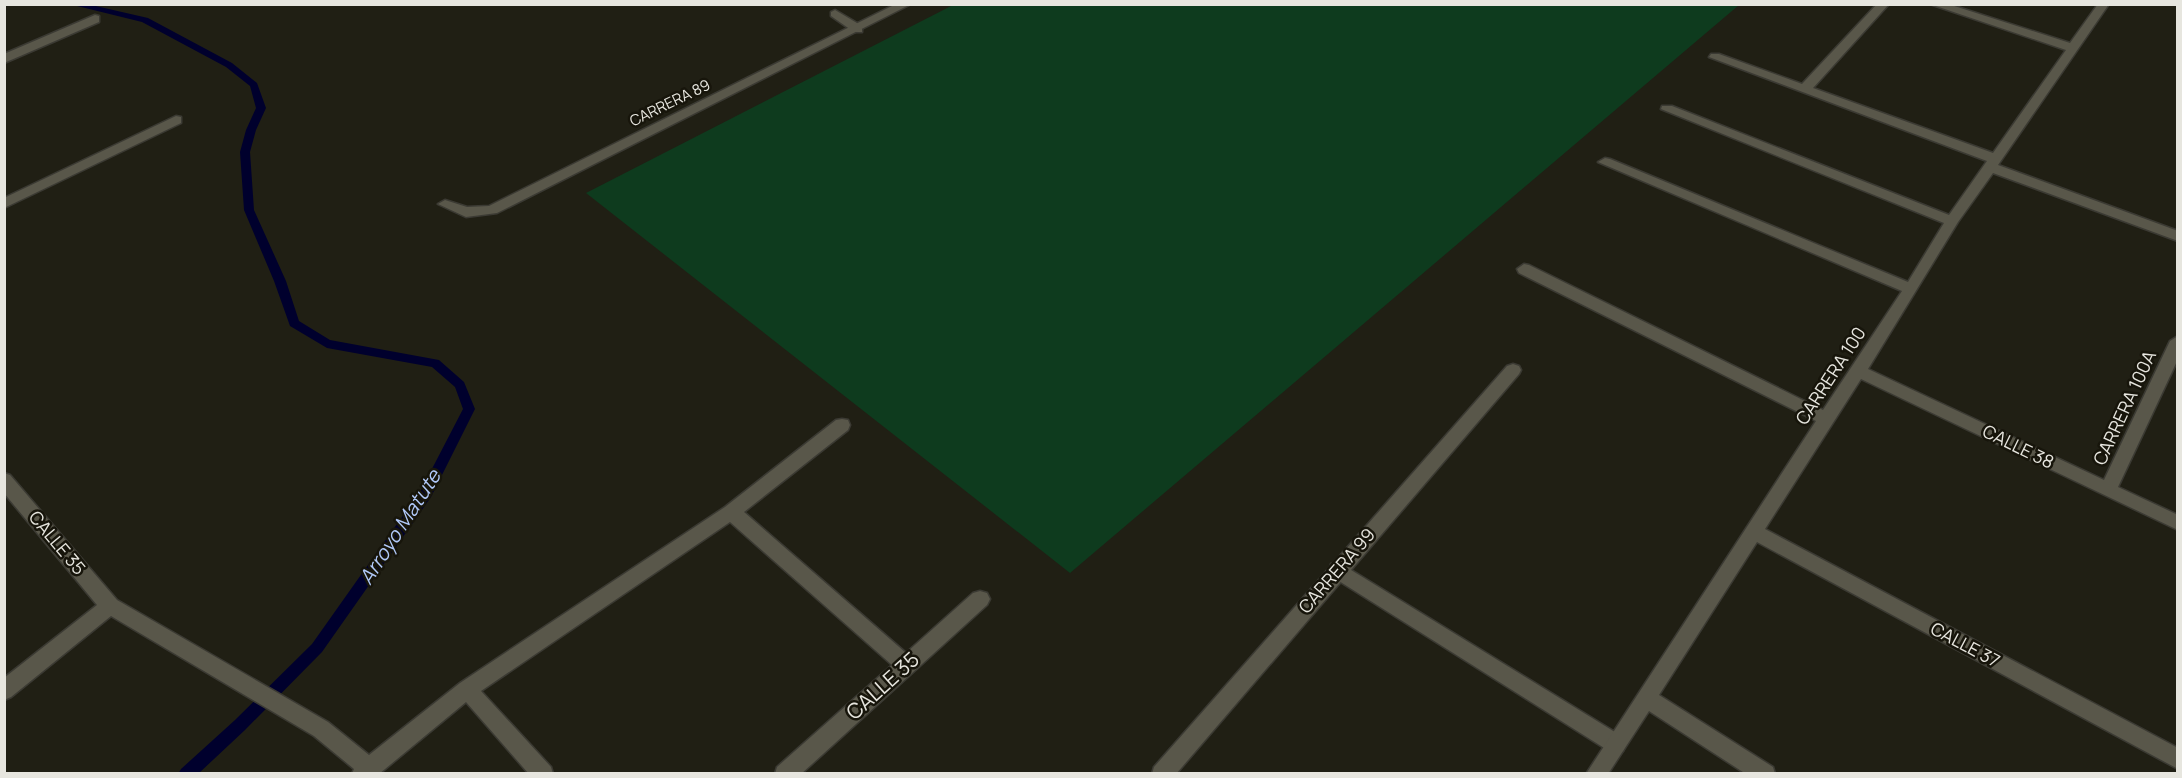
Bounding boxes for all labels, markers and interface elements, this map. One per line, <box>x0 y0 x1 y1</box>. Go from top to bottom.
street label: CARRERA 89 <box>626 74 714 131</box>
street label: CARRERA 100 <box>1790 322 1871 429</box>
street label: CARRERA 100A <box>2087 346 2161 469</box>
street label: CALLE 38 <box>1979 419 2058 474</box>
water label: Arroyo Matute <box>352 463 447 589</box>
street label: CALLE 35 <box>24 505 92 579</box>
street label: CARRERA 99 <box>1293 523 1380 618</box>
street label: CALLE 37 <box>1927 616 2004 672</box>
street label: CALLE 35 <box>840 645 925 726</box>

